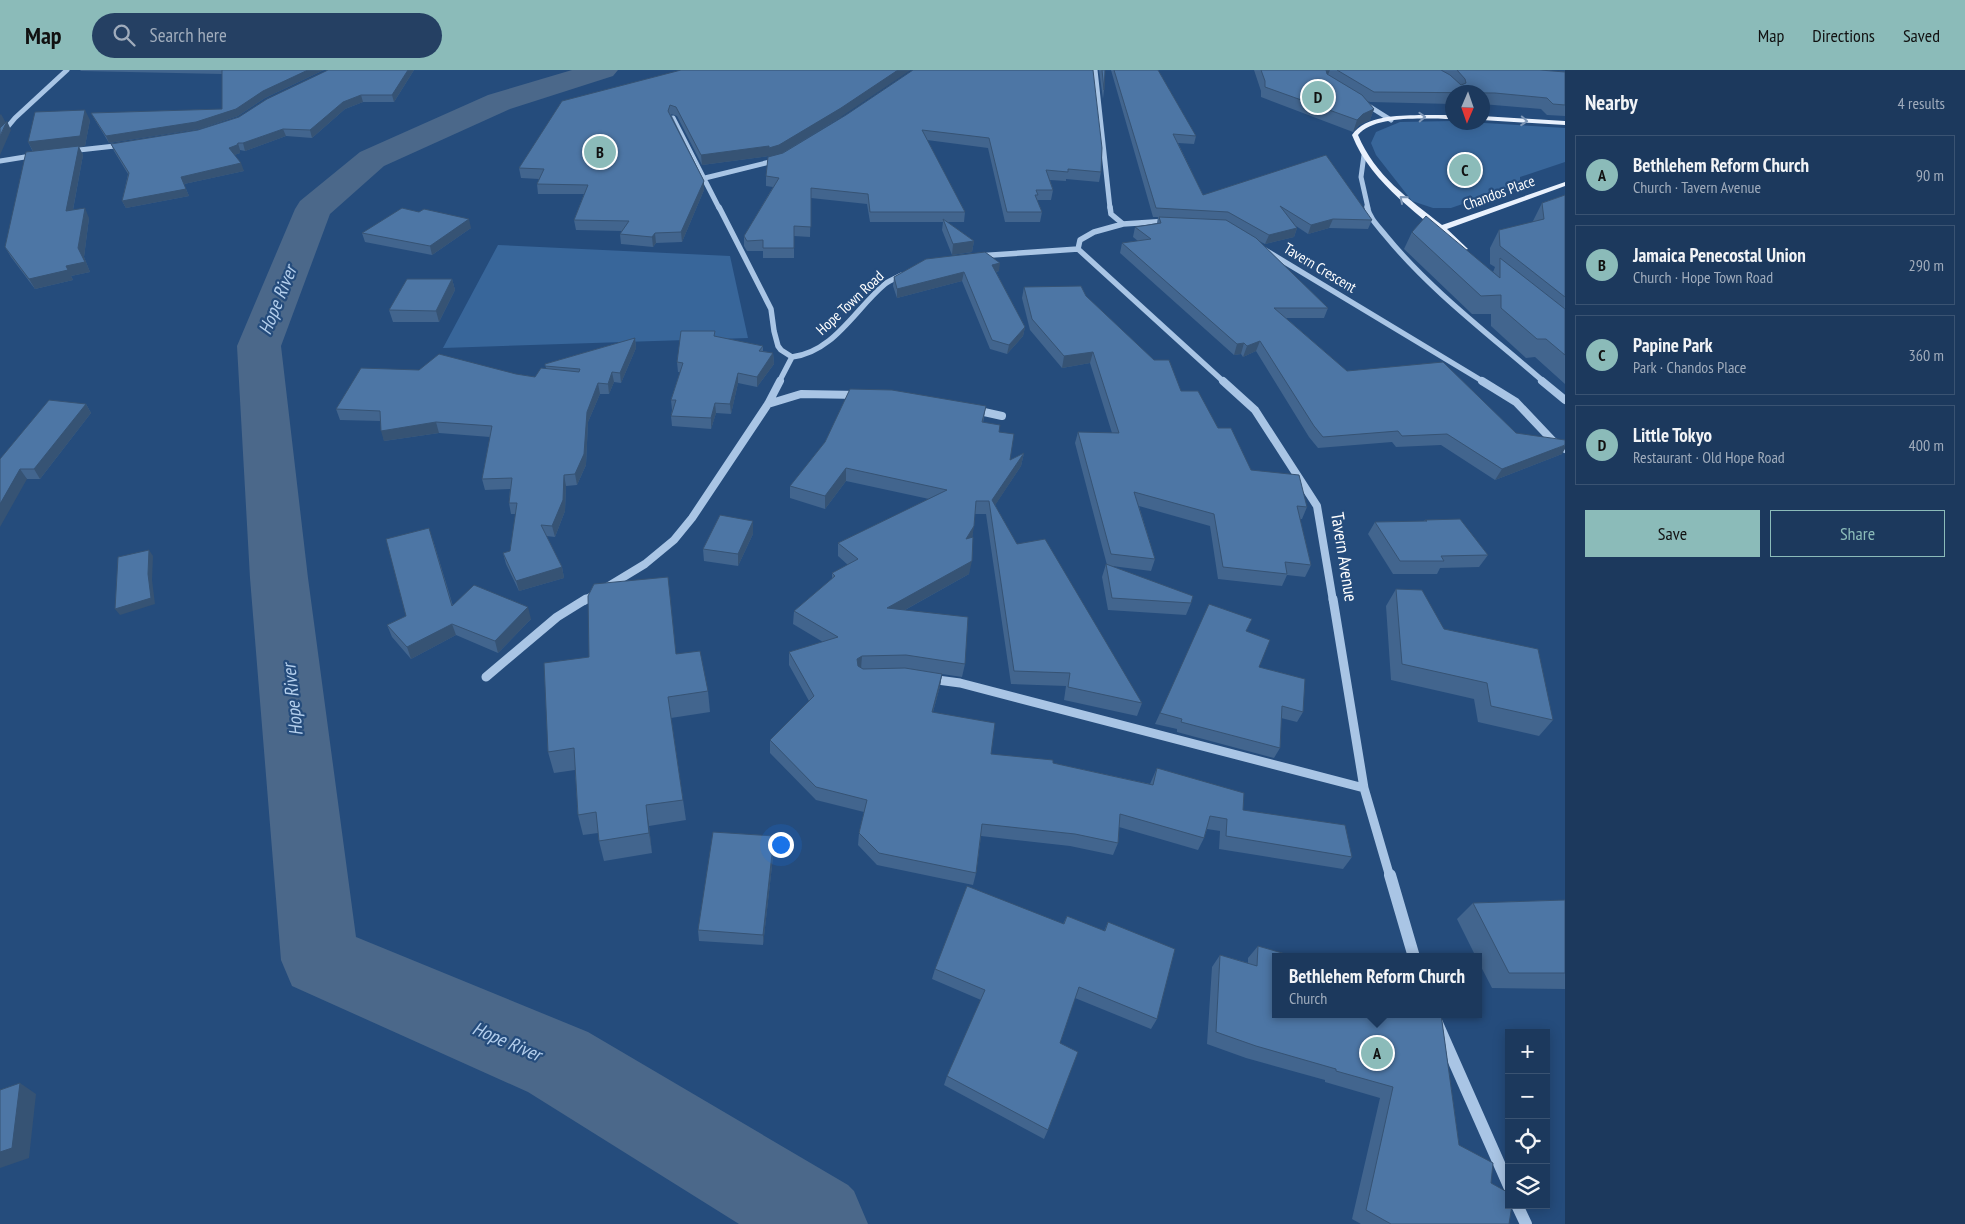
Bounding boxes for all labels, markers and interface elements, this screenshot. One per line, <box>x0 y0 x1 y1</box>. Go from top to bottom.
search box <box>92 13 442 58</box>
text: Map <box>25 20 62 51</box>
icon: search <box>110 21 138 49</box>
text: Search here <box>150 23 227 47</box>
text: Map <box>1758 24 1784 47</box>
text: Directions <box>1812 24 1875 47</box>
text: Saved <box>1903 24 1940 47</box>
pin: D <box>1302 78 1334 116</box>
north arrow <box>1445 85 1490 130</box>
text: Nearby <box>1585 89 1638 116</box>
text: 4 results <box>1898 93 1945 113</box>
one-way arrow <box>1418 112 1426 122</box>
one-way arrow <box>1520 115 1528 126</box>
pin: B <box>584 133 616 171</box>
pin: C <box>1449 151 1481 189</box>
text: Bethlehem Reform Church <box>1633 153 1809 177</box>
text: A <box>1598 165 1606 185</box>
text: 90 m <box>1916 165 1944 185</box>
street label: Chandos Place <box>1460 171 1537 214</box>
text: Church · Tavern Avenue <box>1633 177 1761 197</box>
one-way arrow <box>1400 196 1409 205</box>
street label: Tavern Crescent <box>1280 238 1360 297</box>
text: Jamaica Penecostal Union <box>1633 243 1806 267</box>
text: B <box>1598 255 1606 275</box>
text: 290 m <box>1909 255 1944 275</box>
water label: Hope River <box>252 259 303 338</box>
street label: Hope Town Road <box>812 266 887 339</box>
text: Church · Hope Town Road <box>1633 267 1773 287</box>
text: Papine Park <box>1633 333 1713 357</box>
text: C <box>1598 345 1606 365</box>
text: 360 m <box>1909 345 1944 365</box>
text: Park · Chandos Place <box>1633 357 1746 377</box>
text: Little Tokyo <box>1633 423 1712 447</box>
text: D <box>1598 435 1606 455</box>
text: 400 m <box>1909 435 1944 455</box>
text: Restaurant · Old Hope Road <box>1633 447 1785 467</box>
button: Save <box>1585 510 1760 557</box>
button: Share <box>1770 510 1945 557</box>
street label: Tavern Avenue <box>1326 511 1363 603</box>
water label: Hope River <box>276 660 308 737</box>
your location <box>768 832 794 858</box>
popup <box>1272 953 1482 1018</box>
text: Bethlehem Reform Church <box>1289 964 1465 988</box>
text: Church <box>1289 988 1327 1008</box>
water label: Hope River <box>469 1016 547 1067</box>
map controls <box>1505 1029 1550 1209</box>
button: + <box>1505 1029 1550 1074</box>
pin: A <box>1361 1034 1393 1072</box>
button: − <box>1505 1074 1550 1119</box>
button: locate <box>1505 1119 1550 1164</box>
button: layers <box>1505 1164 1550 1209</box>

